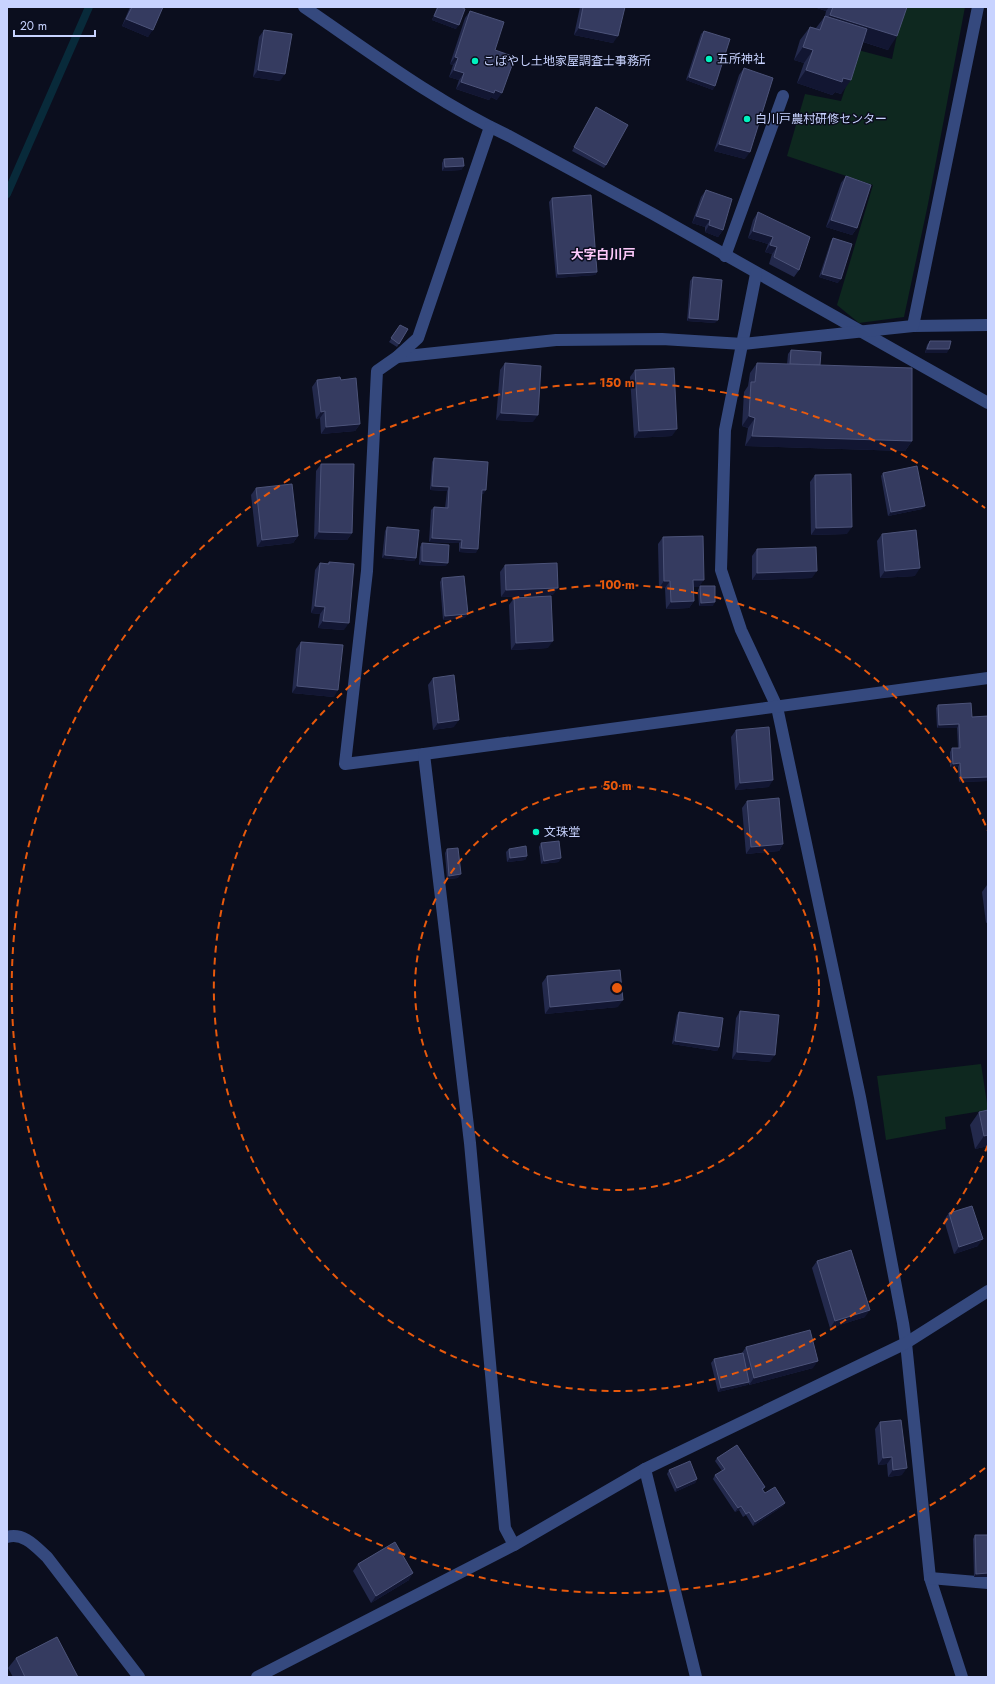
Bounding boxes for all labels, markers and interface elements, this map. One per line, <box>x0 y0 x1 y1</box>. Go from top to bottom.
scale bar <box>14 12 95 38</box>
text: 20 m <box>20 17 47 35</box>
place label: 五所神社 <box>717 50 765 68</box>
place label: こばやし土地家屋調査士事務所 <box>483 52 651 70</box>
marker: 五所神社 <box>704 54 714 64</box>
marker: こばやし土地家屋調査士事務所 <box>470 56 480 66</box>
place label: 白川戸農村研修センター <box>755 110 887 128</box>
marker: 白川戸農村研修センター <box>742 114 752 124</box>
district label: 大字白川戸 <box>570 245 636 264</box>
text: 150 m <box>599 374 635 392</box>
text: 100 m <box>599 576 635 594</box>
text: 50 m <box>602 777 632 795</box>
place label: 文珠堂 <box>544 823 580 841</box>
marker: 文珠堂 <box>531 827 541 837</box>
centre of rings <box>610 981 624 995</box>

